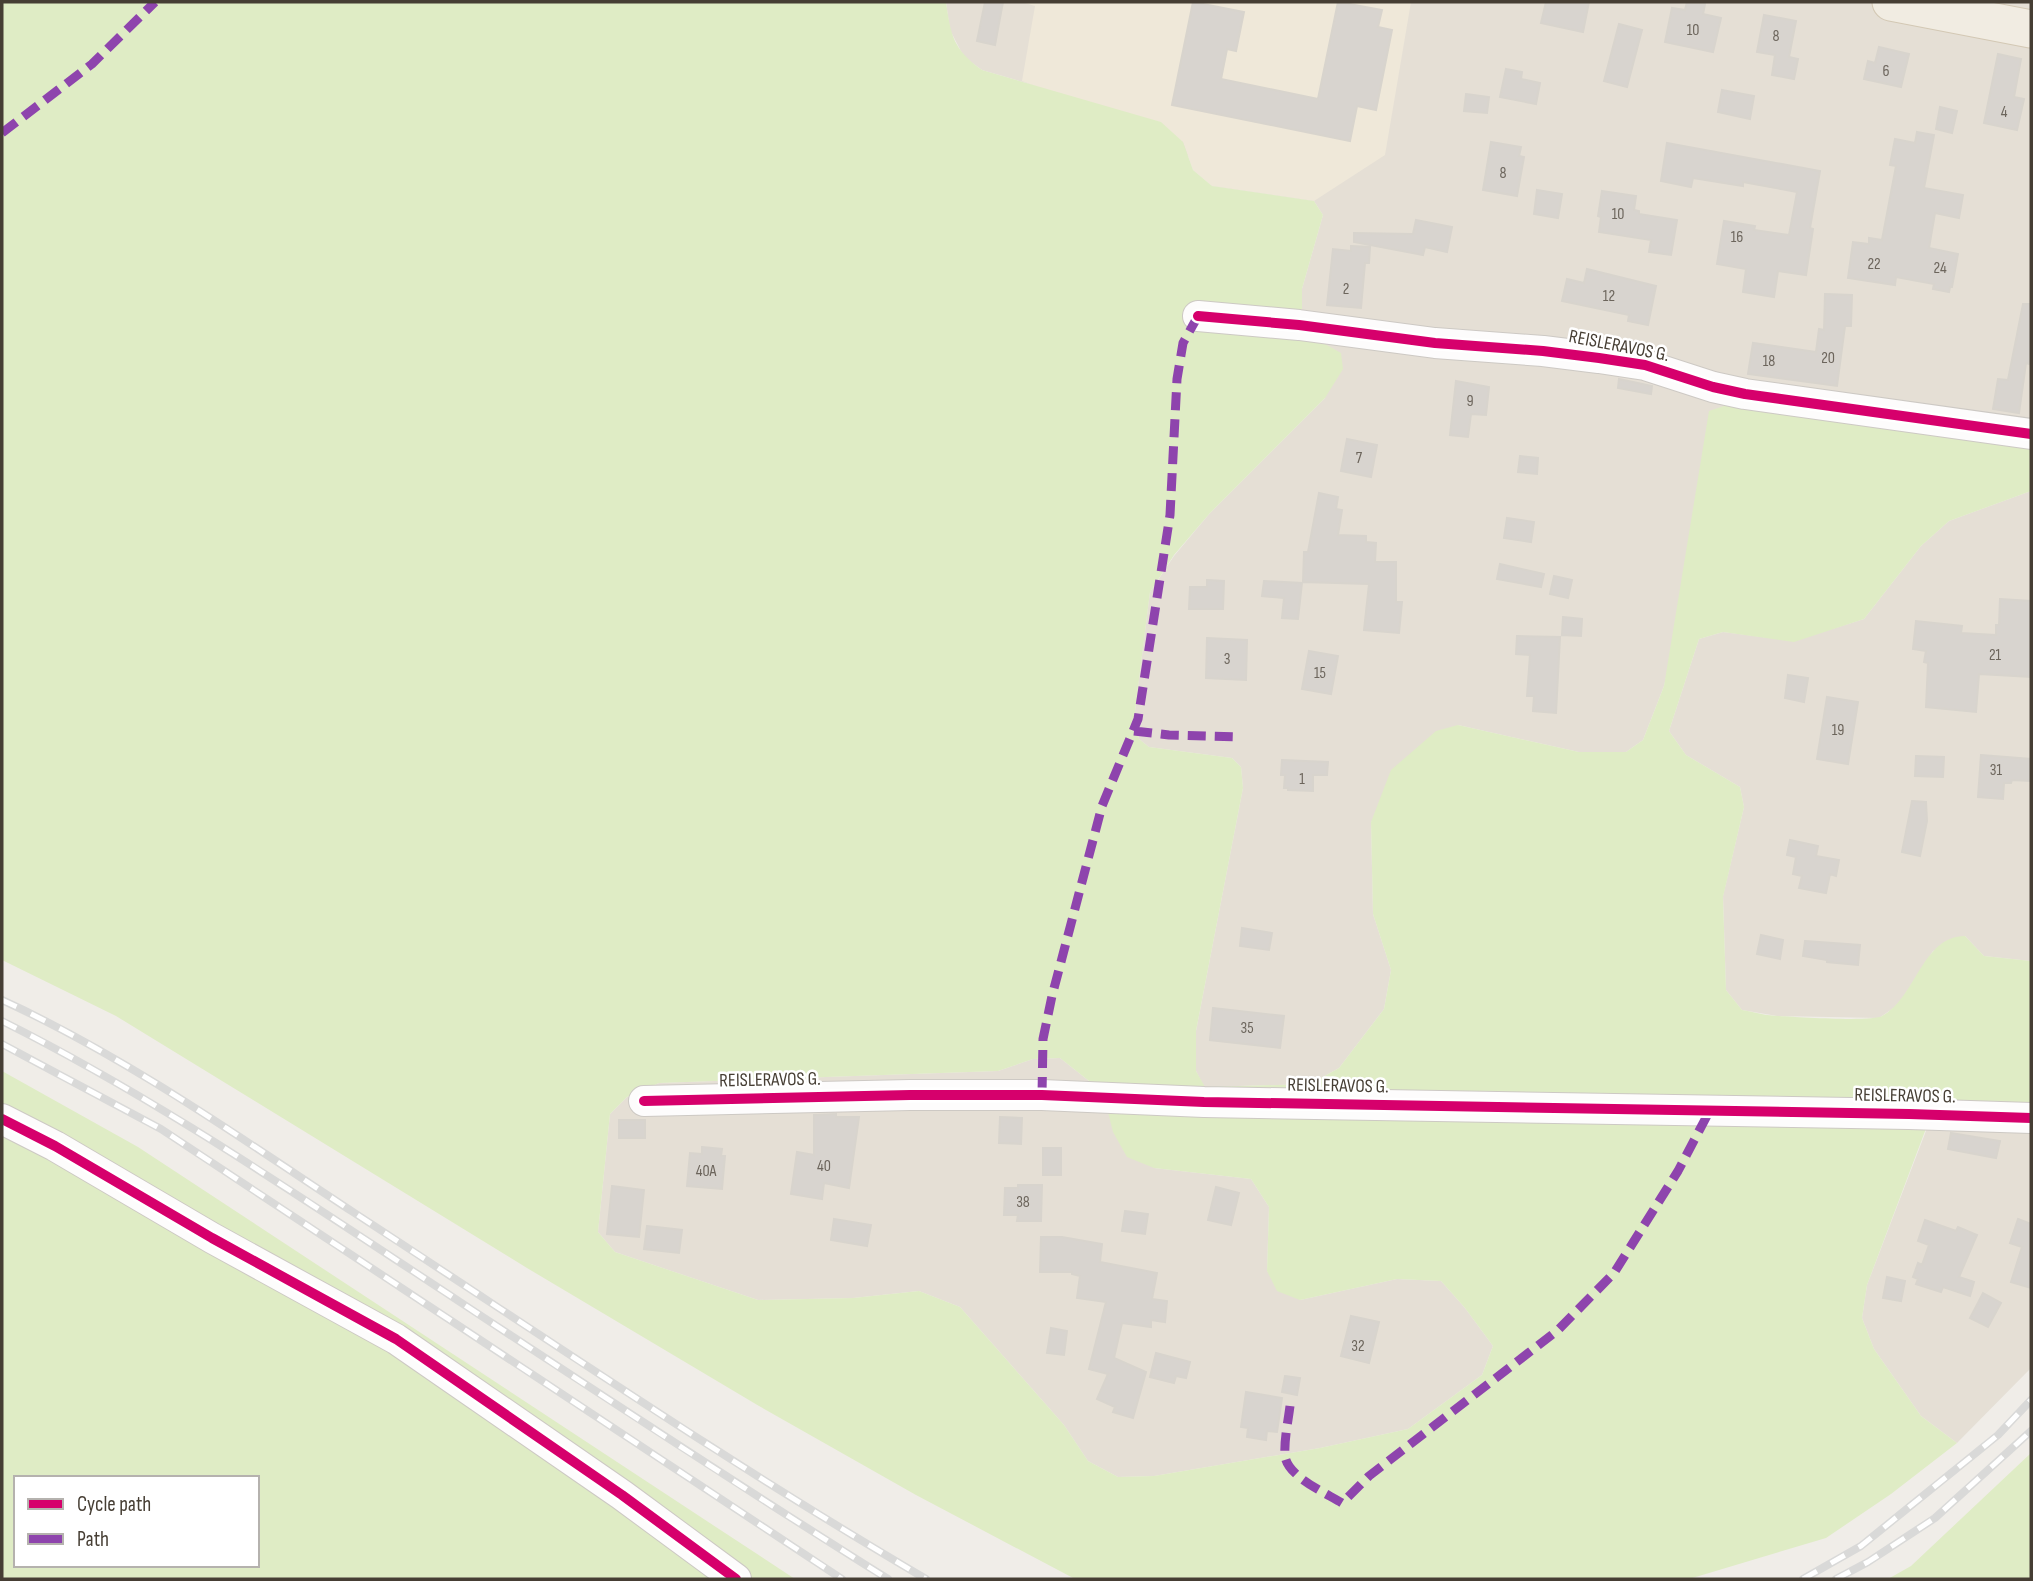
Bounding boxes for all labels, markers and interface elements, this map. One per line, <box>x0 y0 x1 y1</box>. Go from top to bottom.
house number: 10 <box>1687 21 1699 40</box>
house number: 8 <box>1772 27 1780 46</box>
house number: 6 <box>1882 62 1890 81</box>
house number: 4 <box>2001 103 2008 122</box>
house number: 8 <box>1499 164 1507 183</box>
house number: 10 <box>1612 205 1624 224</box>
house number: 16 <box>1731 228 1743 247</box>
house number: 22 <box>1867 255 1881 274</box>
house number: 24 <box>1933 259 1947 278</box>
house number: 2 <box>1343 280 1349 299</box>
house number: 12 <box>1603 287 1615 306</box>
street label: REISLERAVOS G. <box>1567 325 1671 367</box>
house number: 20 <box>1821 349 1835 368</box>
house number: 18 <box>1763 352 1775 371</box>
house number: 9 <box>1466 392 1474 411</box>
house number: 7 <box>1356 449 1363 468</box>
house number: 21 <box>1989 646 2002 665</box>
house number: 3 <box>1224 650 1230 669</box>
house number: 15 <box>1314 664 1326 683</box>
house number: 19 <box>1832 721 1844 740</box>
house number: 31 <box>1990 761 2003 780</box>
house number: 1 <box>1299 770 1305 789</box>
house number: 35 <box>1240 1019 1254 1038</box>
street label: REISLERAVOS G. <box>719 1068 821 1092</box>
street label: REISLERAVOS G. <box>1287 1074 1389 1098</box>
street label: REISLERAVOS G. <box>1854 1084 1956 1108</box>
house number: 40 <box>817 1157 831 1176</box>
house number: 40A <box>696 1162 716 1181</box>
house number: 38 <box>1016 1193 1030 1212</box>
house number: 32 <box>1351 1337 1365 1356</box>
legend <box>14 1476 259 1567</box>
text: Cycle path <box>77 1492 151 1517</box>
text: Path <box>77 1527 109 1552</box>

